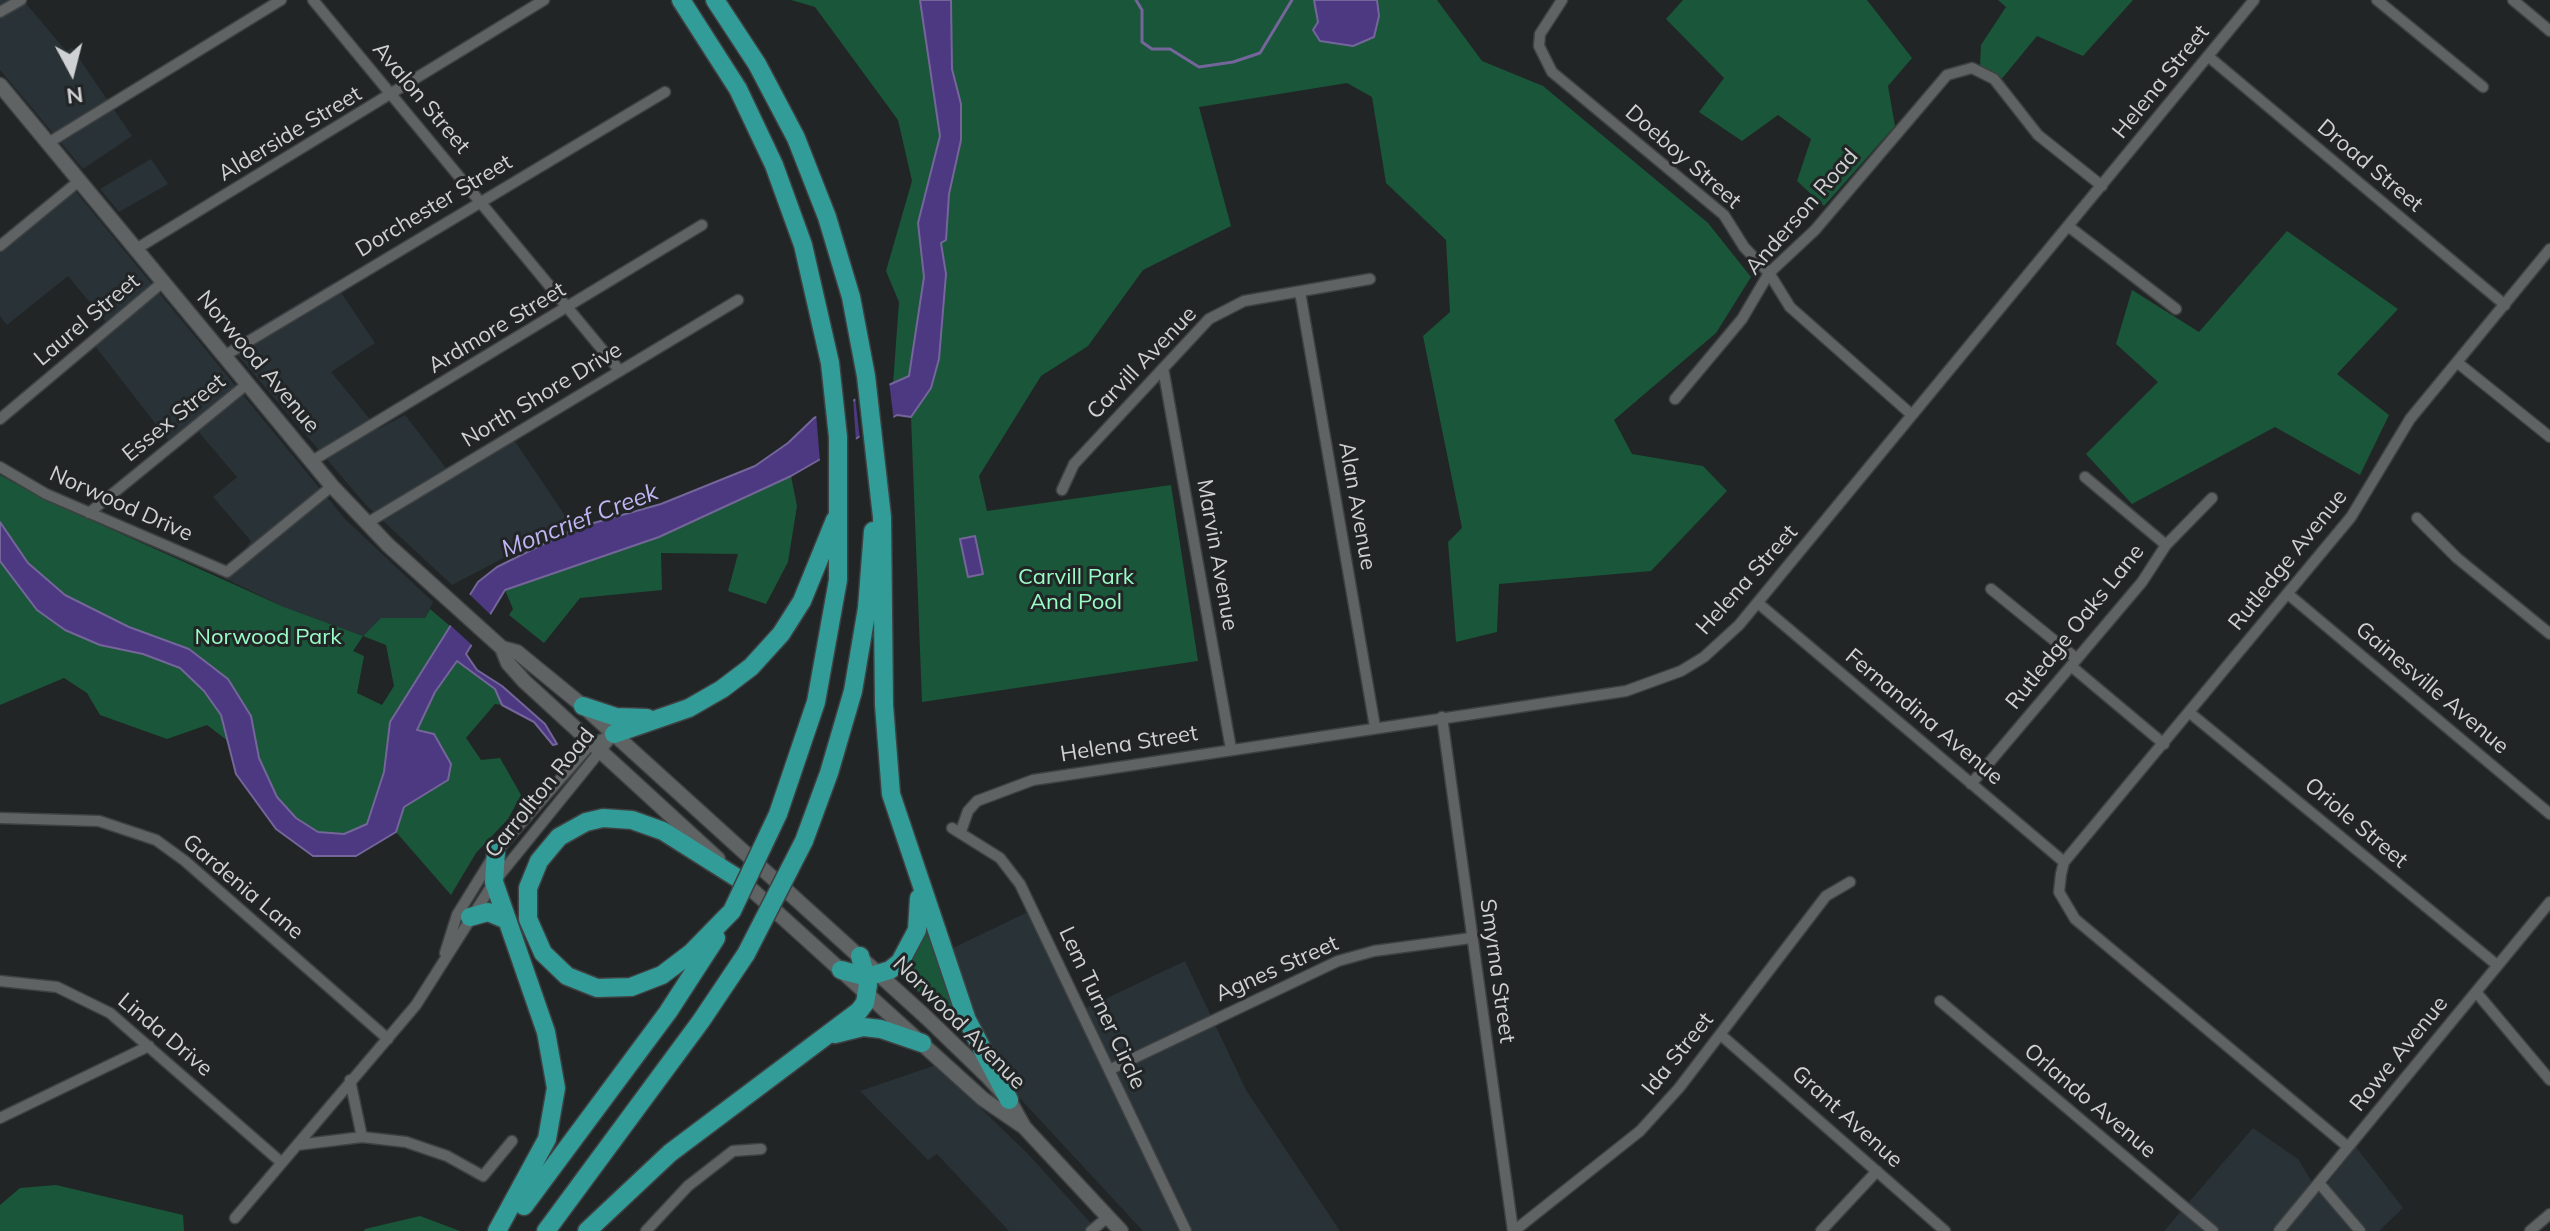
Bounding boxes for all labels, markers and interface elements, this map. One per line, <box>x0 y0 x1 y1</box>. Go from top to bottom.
street label: Helena Street <box>2107 20 2215 144</box>
north arrow <box>32 32 112 112</box>
street label: Avalon Street <box>367 37 475 159</box>
text: N <box>65 81 85 111</box>
street label: Alderside Street <box>214 81 366 187</box>
street label: Doeboy Street <box>1620 100 1746 214</box>
street label: Droad Street <box>2312 114 2428 218</box>
street label: Anderson Road <box>1740 144 1864 280</box>
street label: Dorchester Street <box>351 149 517 263</box>
street label: Laurel Street <box>29 268 145 372</box>
street label: Ardmore Street <box>424 277 570 379</box>
street label: Norwood Avenue <box>191 286 325 438</box>
street label: Carvill Avenue <box>1082 301 1202 425</box>
street label: North Shore Drive <box>457 337 627 453</box>
street label: Essex Street <box>117 368 231 468</box>
street label: Alan Avenue <box>1333 440 1381 572</box>
street label: Norwood Drive <box>45 461 197 547</box>
street label: Marvin Avenue <box>1191 477 1243 633</box>
water label: Moncrief Creek <box>498 478 662 564</box>
street label: Rutledge Avenue <box>2223 484 2353 636</box>
street label: Helena Street <box>1691 520 1803 640</box>
street label: Rutledge Oaks Lane <box>2000 539 2150 715</box>
park label: Carvill Park And Pool <box>1018 564 1134 616</box>
street label: Gainesville Avenue <box>2350 616 2514 760</box>
park label: Norwood Park <box>195 624 341 650</box>
street label: Fernandina Avenue <box>1840 643 2008 791</box>
street label: Helena Street <box>1058 720 1200 768</box>
street label: Carrollton Road <box>480 723 600 863</box>
street label: Oriole Street <box>2299 772 2413 874</box>
street label: Gardenia Lane <box>177 829 309 945</box>
street label: Smyrna Street <box>1474 897 1520 1045</box>
street label: Lem Turner Circle <box>1053 923 1151 1093</box>
street label: Agnes Street <box>1211 930 1343 1008</box>
street label: Norwood Avenue <box>887 951 1031 1095</box>
street label: Linda Drive <box>112 988 218 1082</box>
street label: Rowe Avenue <box>2344 991 2454 1117</box>
street label: Ida Street <box>1637 1007 1719 1101</box>
street label: Orlando Avenue <box>2019 1038 2161 1164</box>
street label: Grant Avenue <box>1786 1060 1908 1174</box>

